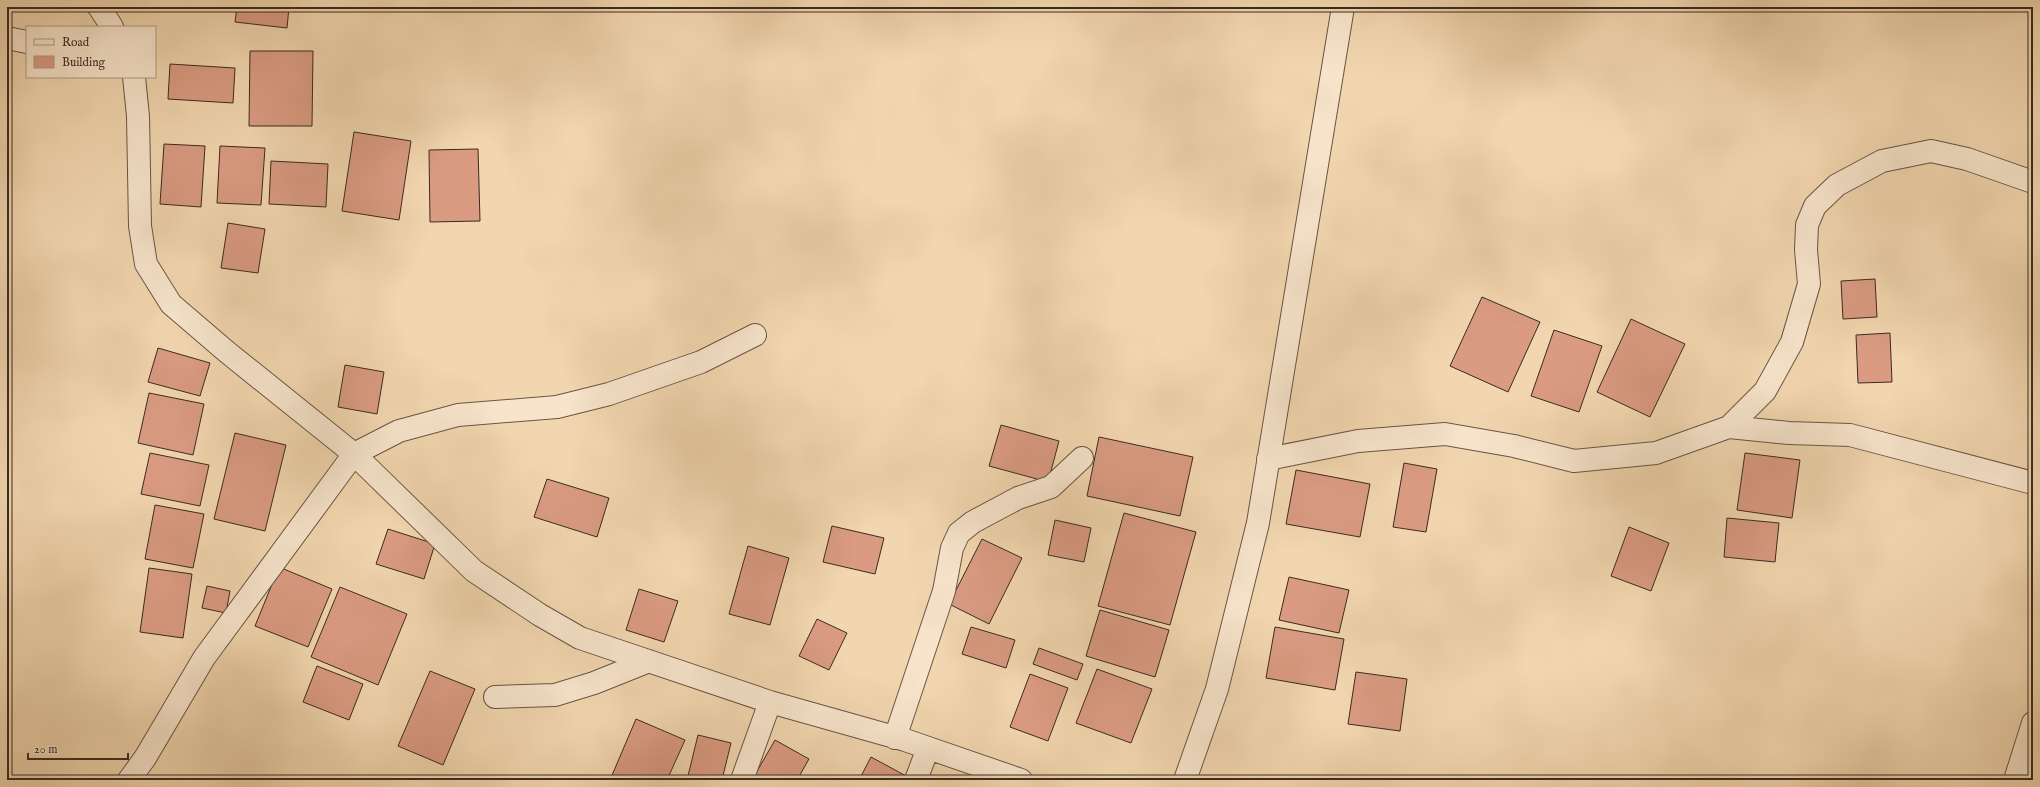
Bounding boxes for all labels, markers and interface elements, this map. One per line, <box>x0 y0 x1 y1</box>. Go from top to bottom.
legend <box>26 26 156 78</box>
text: Road <box>62 35 90 50</box>
text: Building <box>62 55 106 70</box>
scale bar <box>28 735 128 761</box>
text: 20 m <box>34 742 57 757</box>

